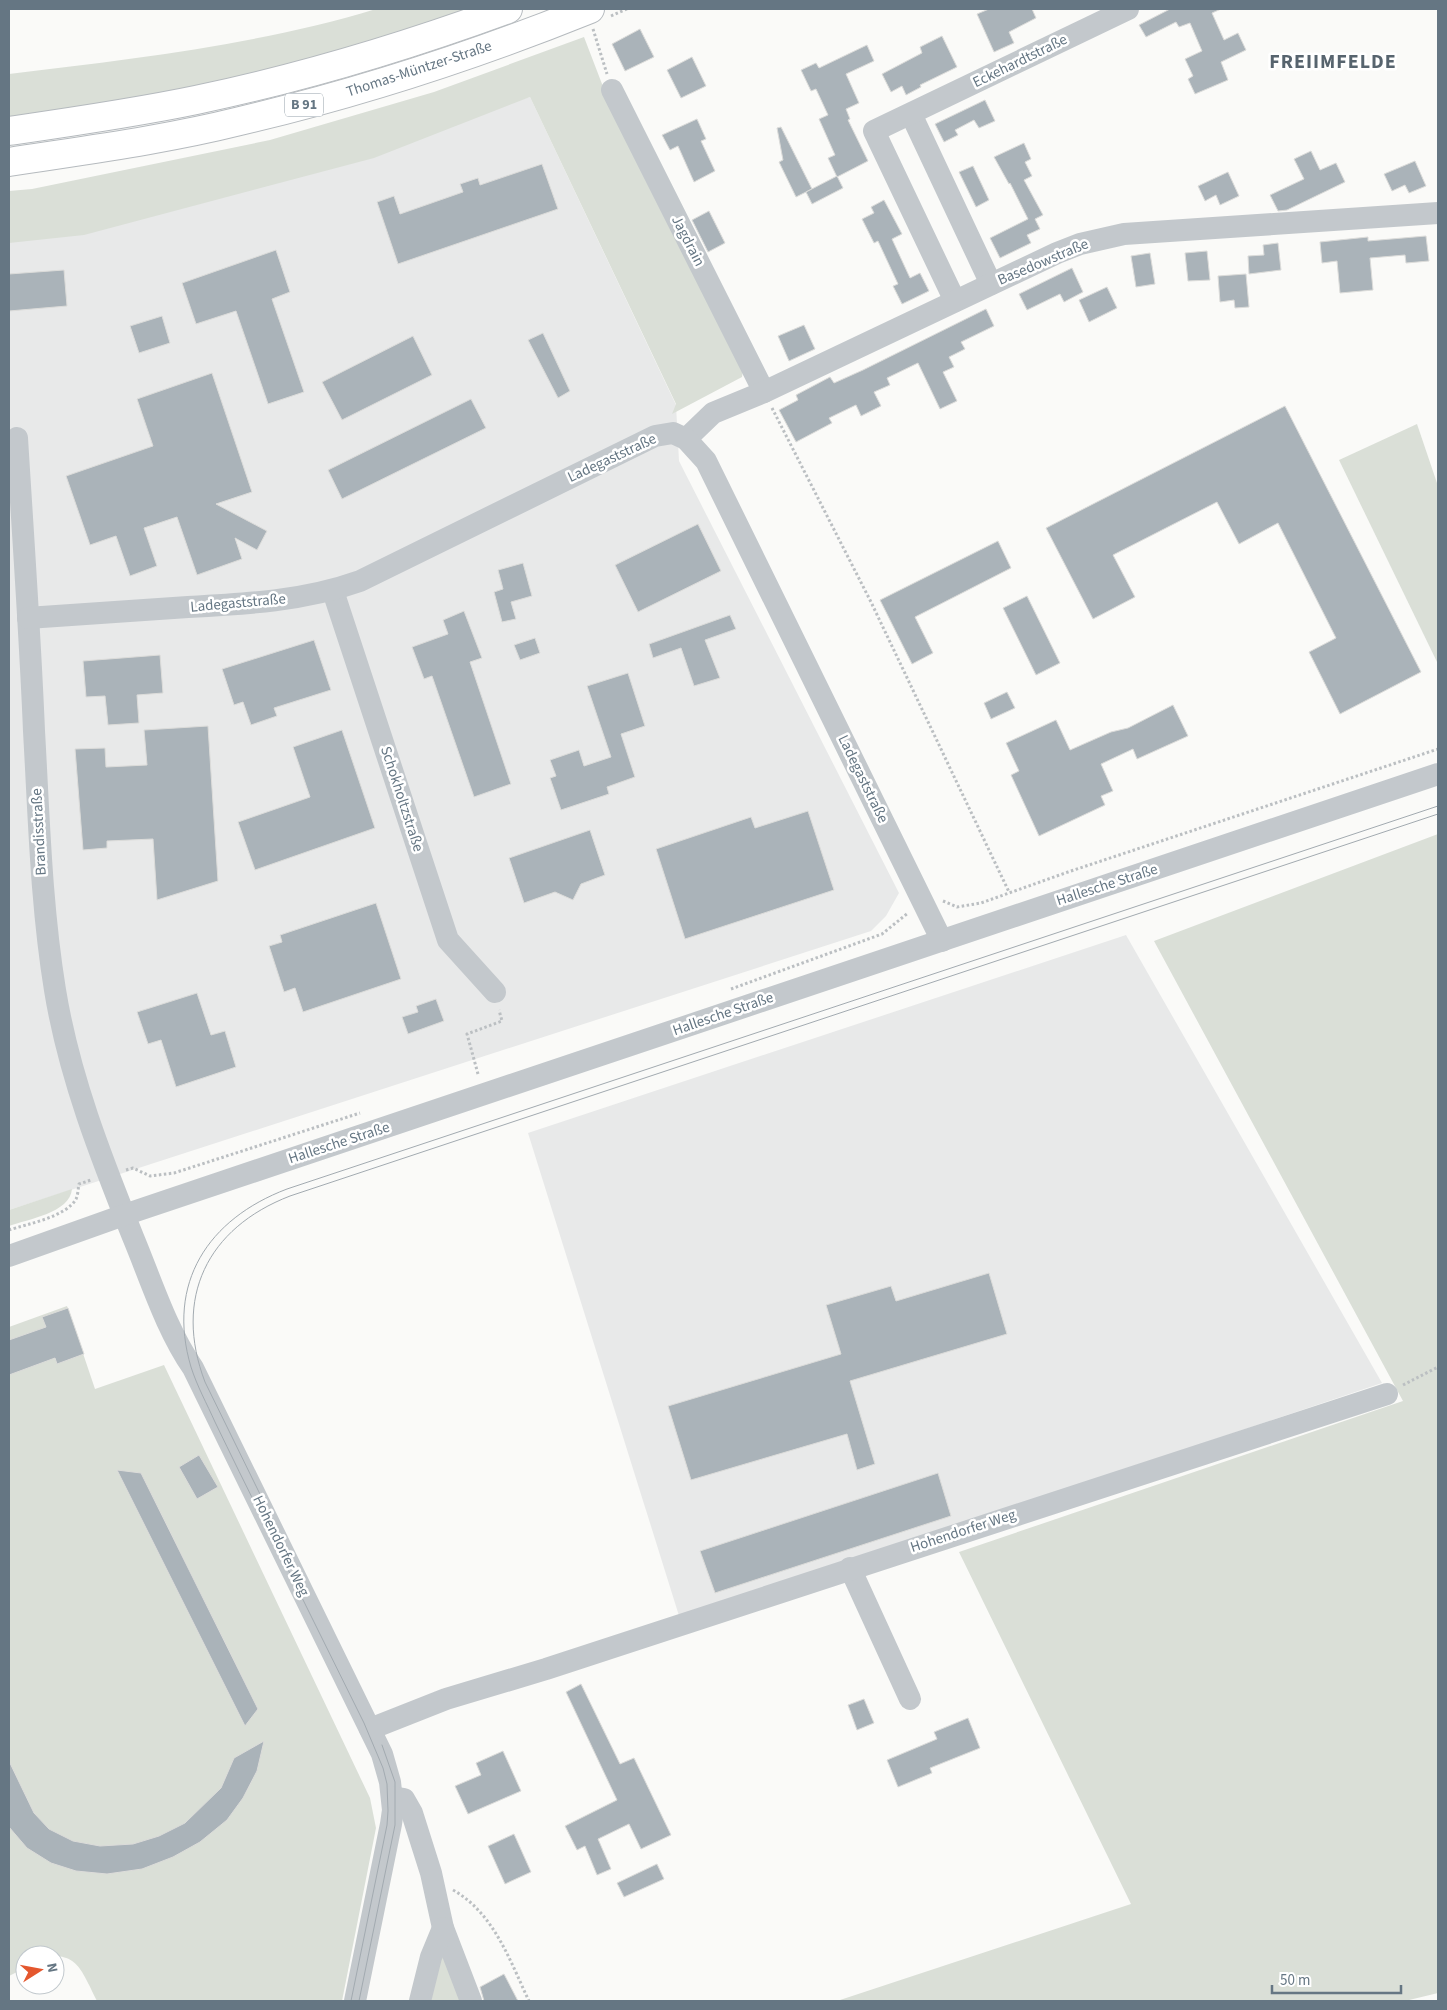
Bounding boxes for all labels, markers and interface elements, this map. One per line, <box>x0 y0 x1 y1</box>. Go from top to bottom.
street label: Eckehardtstraße <box>969 29 1071 93</box>
street label: Thomas-Müntzer-Straße <box>344 36 494 102</box>
district label: FREIIMFELDE <box>1269 48 1397 76</box>
road number: B 91 <box>285 94 323 116</box>
street label: Jagdrain <box>666 212 710 270</box>
street label: Basedowstraße <box>994 233 1092 291</box>
street label: Ladegaststraße <box>564 428 660 488</box>
street label: Ladegaststraße <box>189 588 287 618</box>
street label: Ladegaststraße <box>833 731 893 827</box>
street label: Schokholtzstraße <box>375 744 429 854</box>
street label: Brandisstraße <box>26 788 52 876</box>
street label: Hallesche Straße <box>1054 859 1160 911</box>
street label: Hallesche Straße <box>670 987 776 1041</box>
street label: Hallesche Straße <box>286 1117 392 1169</box>
street label: Hohendorfer Weg <box>247 1492 315 1600</box>
street label: Hohendorfer Weg <box>907 1504 1019 1558</box>
north arrow <box>15 1945 65 1995</box>
text: N <box>41 1961 62 1974</box>
scale bar <box>1272 1962 1401 1994</box>
text: 50 m <box>1280 1970 1310 1991</box>

